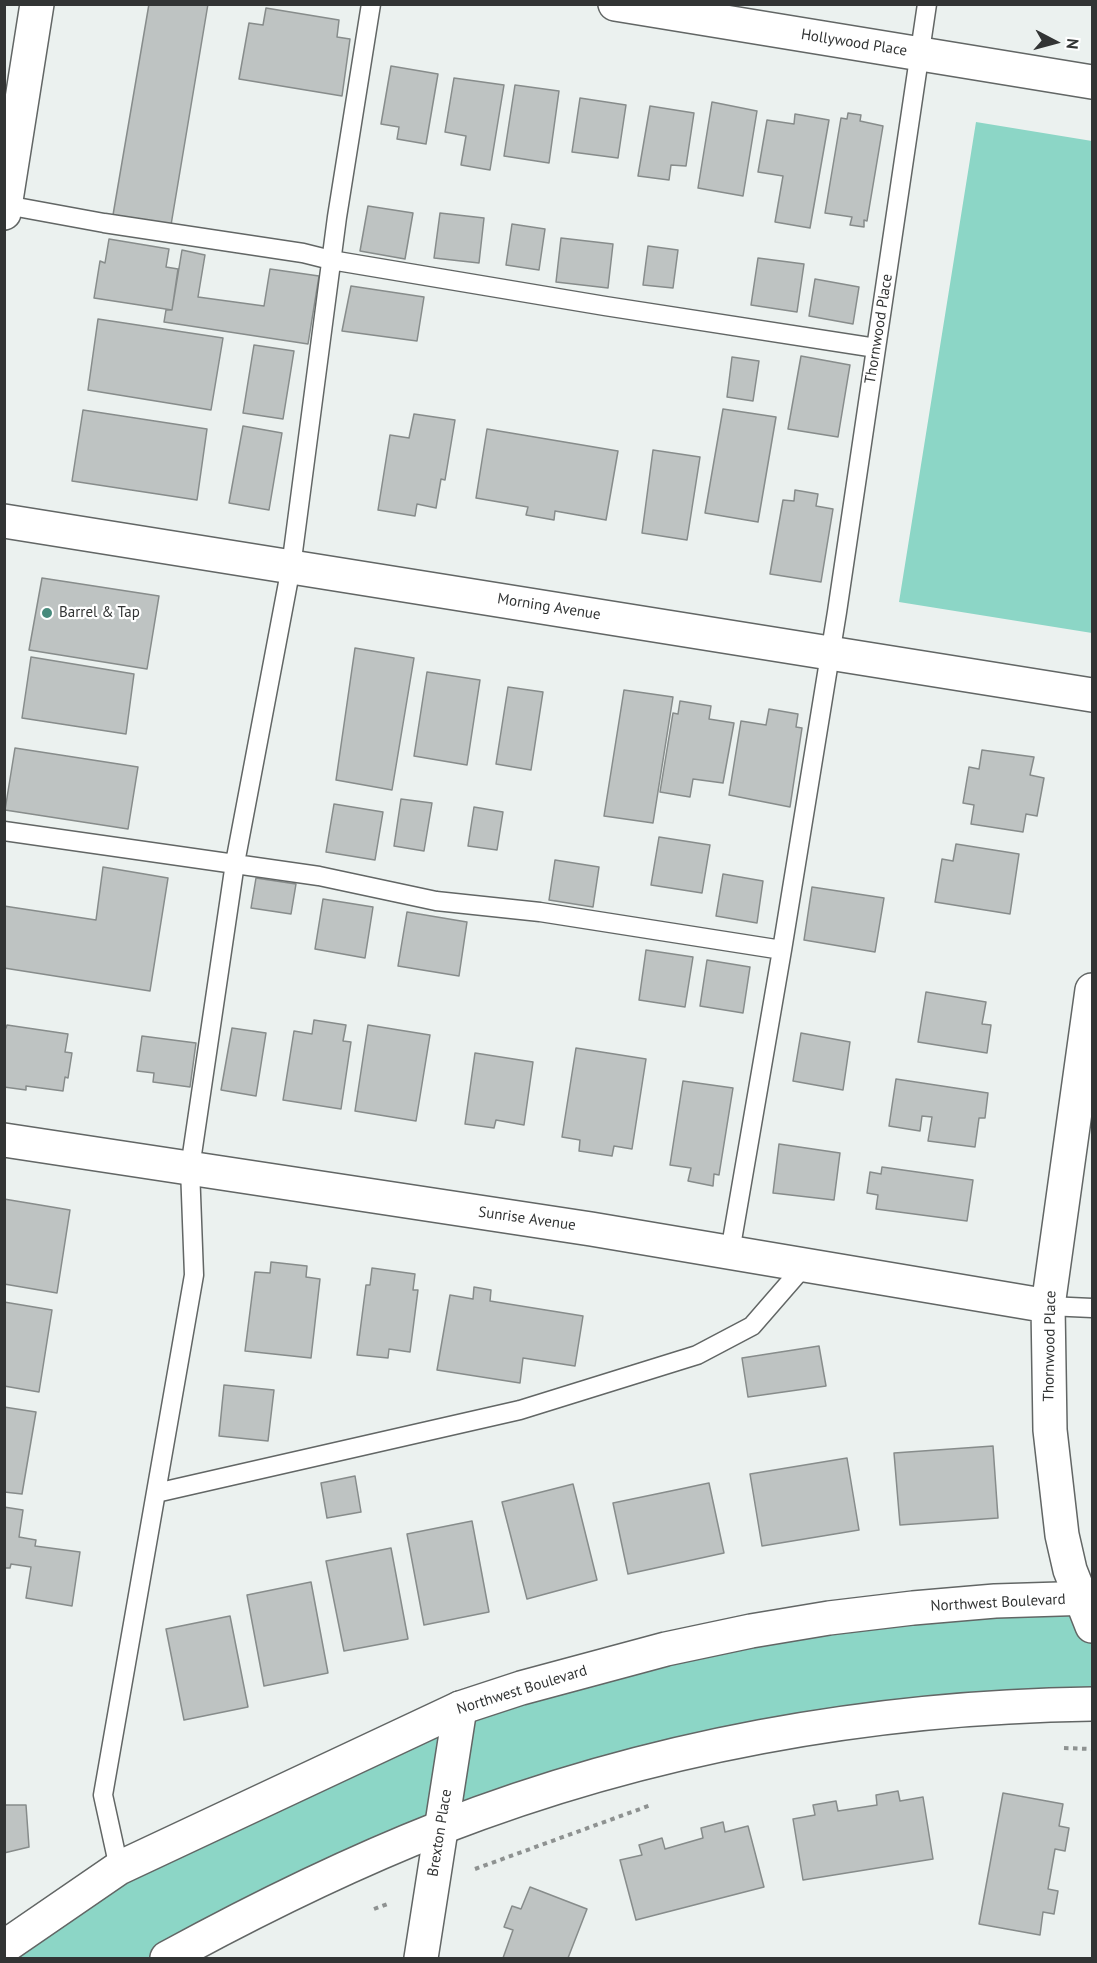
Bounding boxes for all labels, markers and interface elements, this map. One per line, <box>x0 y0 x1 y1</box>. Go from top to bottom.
north arrow <box>1025 12 1085 72</box>
street label: Hollywood Place <box>800 26 908 60</box>
text: N <box>1062 38 1083 50</box>
street label: Thornwood Place <box>861 273 897 385</box>
street label: Morning Avenue <box>496 590 602 624</box>
place label: Barrel & Tap <box>59 604 140 622</box>
marker: Barrel & Tap <box>40 606 54 620</box>
street label: Sunrise Avenue <box>477 1203 577 1235</box>
street label: Thornwood Place <box>1040 1290 1060 1402</box>
street label: Northwest Boulevard <box>930 1590 1066 1616</box>
street label: Northwest Boulevard <box>455 1662 589 1718</box>
street label: Brexton Place <box>424 1788 456 1878</box>

